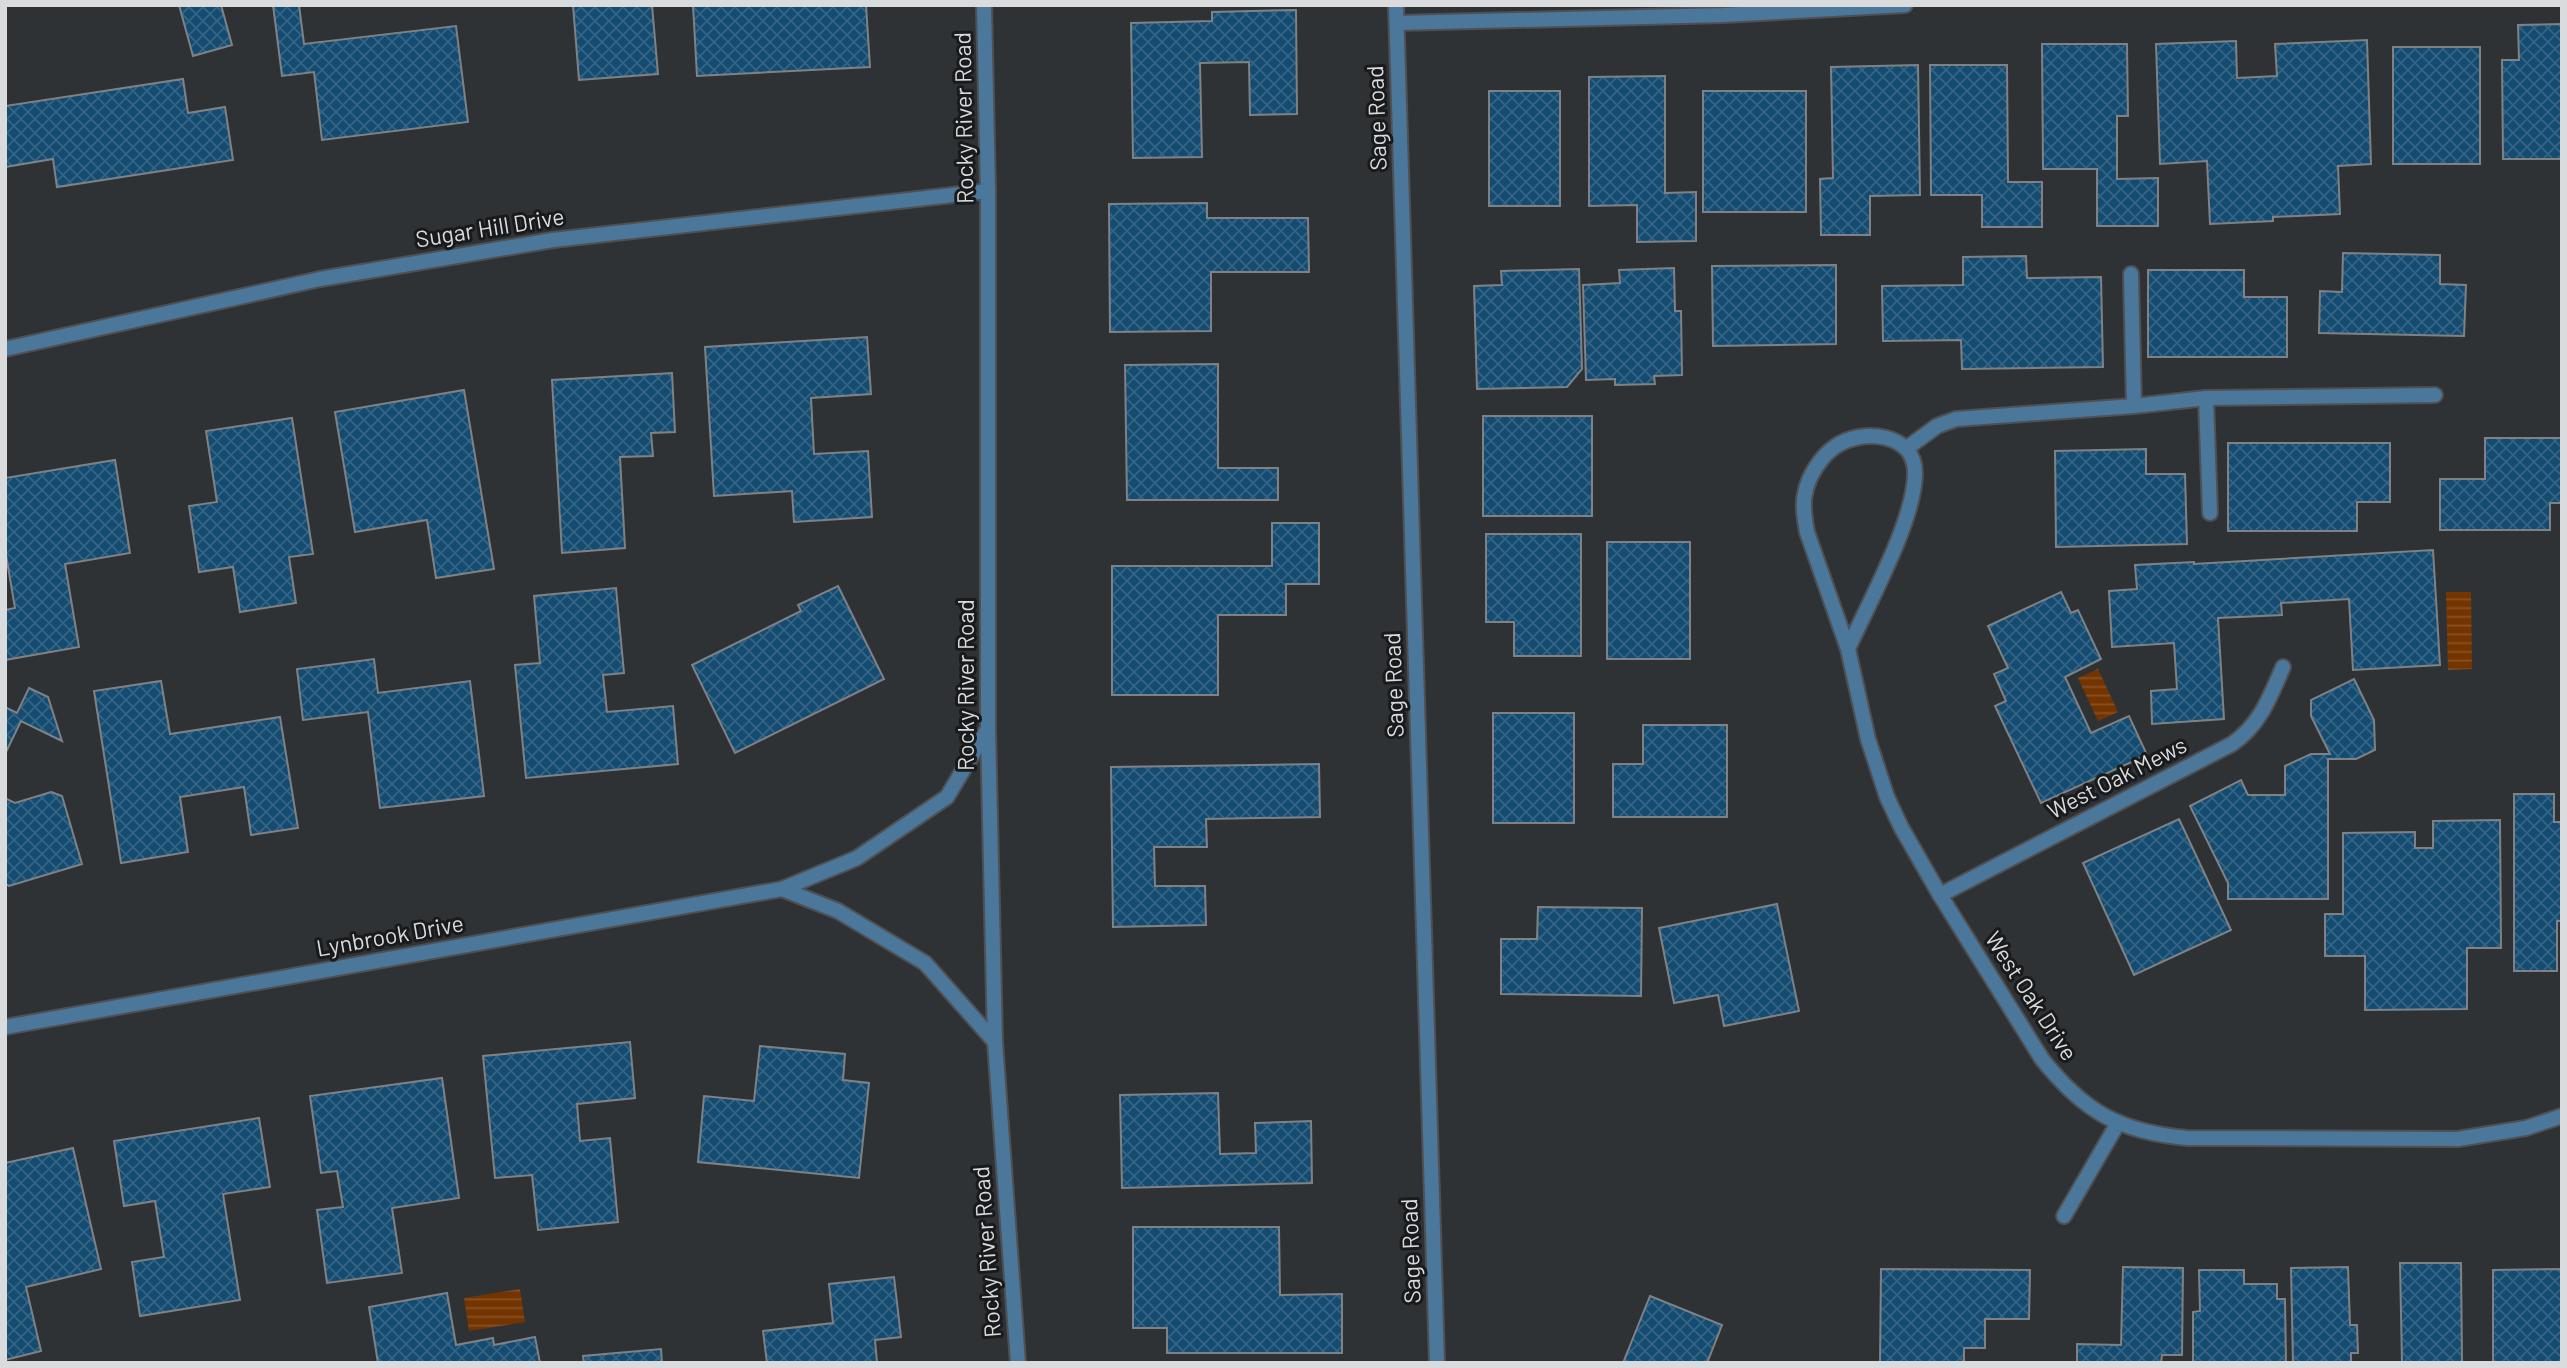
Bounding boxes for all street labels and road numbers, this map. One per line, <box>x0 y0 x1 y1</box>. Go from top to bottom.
street label: Rocky River Road <box>948 32 978 204</box>
street label: Sage Road <box>1360 65 1392 171</box>
street label: Sugar Hill Drive <box>414 201 566 253</box>
street label: Rocky River Road <box>951 599 979 771</box>
street label: Sage Road <box>1377 632 1409 738</box>
street label: West Oak Mews <box>2042 730 2191 824</box>
street label: Lynbrook Drive <box>314 908 466 962</box>
street label: West Oak Drive <box>1980 926 2084 1065</box>
street label: Rocky River Road <box>966 1165 1006 1339</box>
street label: Sage Road <box>1394 1198 1426 1304</box>

